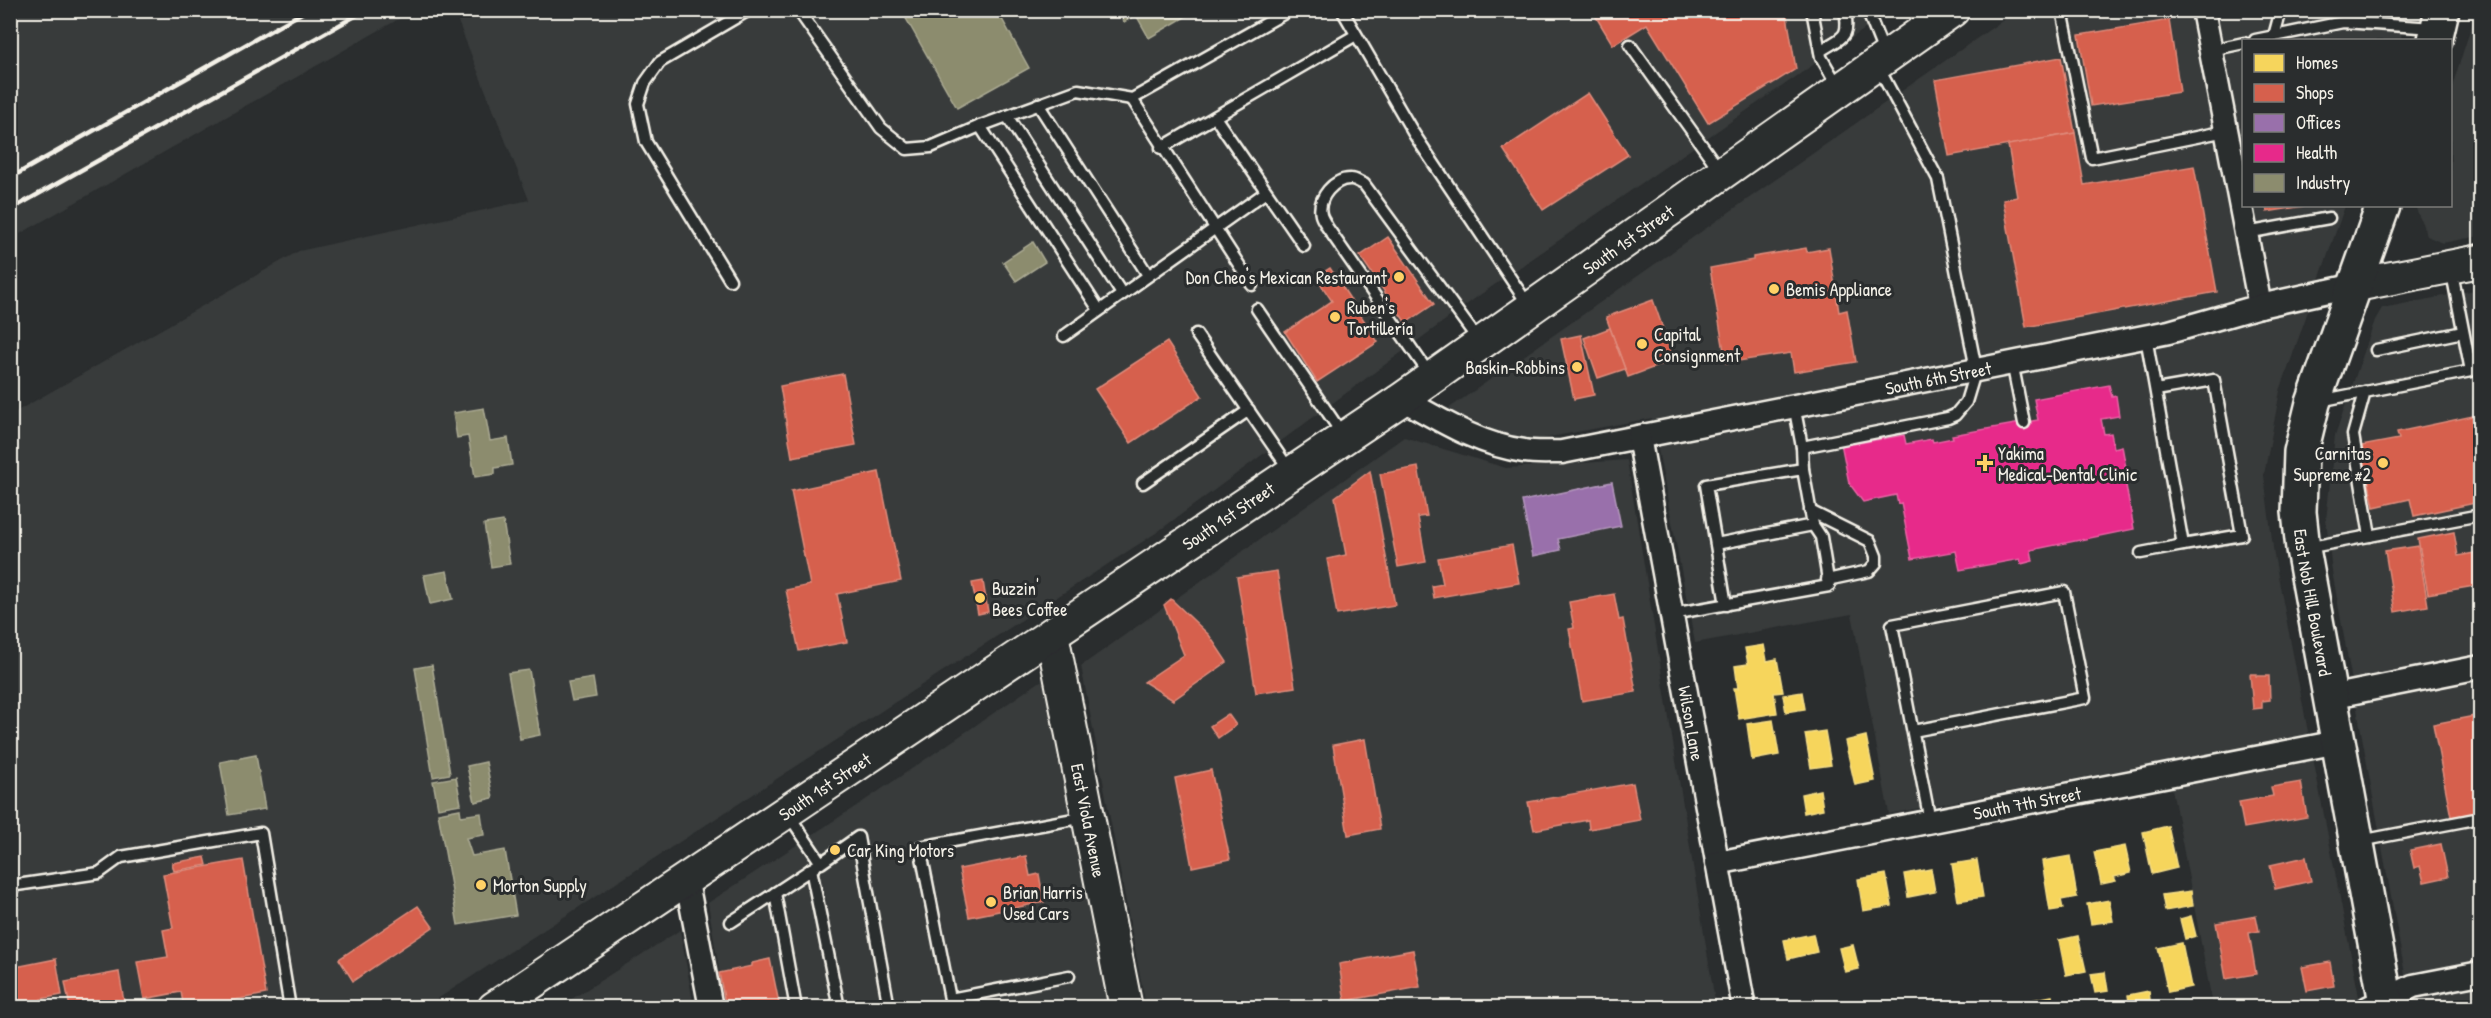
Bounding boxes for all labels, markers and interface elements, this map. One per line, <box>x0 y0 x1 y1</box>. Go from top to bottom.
legend <box>2242 39 2452 207</box>
text: Homes <box>2296 50 2338 75</box>
text: Shops <box>2296 80 2334 105</box>
text: Offices <box>2296 110 2341 135</box>
text: Health <box>2296 140 2338 165</box>
text: Industry <box>2296 170 2351 195</box>
street label: South 1st Street <box>1577 198 1679 280</box>
place label: Don Cheo's Mexican Restaurant <box>1186 265 1388 290</box>
marker: Don Cheo's Mexican Restaurant <box>1392 270 1406 284</box>
place label: Bemis Appliance <box>1786 277 1892 302</box>
marker: Bemis Appliance <box>1767 282 1781 296</box>
place label: Ruben's Tortillería <box>1347 295 1413 341</box>
marker: Ruben's Tortillería <box>1328 310 1342 324</box>
place label: Capital Consignment <box>1654 322 1741 368</box>
marker: Capital Consignment <box>1635 337 1649 351</box>
place label: Baskin-Robbins <box>1466 355 1565 380</box>
street label: South 6th Street <box>1883 355 1994 400</box>
marker: Baskin-Robbins <box>1570 360 1584 374</box>
place label: Yakima Medical-Dental Clinic <box>1998 441 2137 487</box>
place label: Carnitas Supreme #2 <box>2294 441 2372 487</box>
marker: Yakima Medical-Dental Clinic <box>1976 454 1994 472</box>
marker: Carnitas Supreme #2 <box>2376 456 2390 470</box>
street label: South 1st Street <box>1177 475 1280 556</box>
street label: East Nob Hill Boulevard <box>2288 528 2338 678</box>
place label: Buzzin' Bees Coffee <box>992 576 1067 622</box>
marker: Buzzin' Bees Coffee <box>973 591 987 605</box>
street label: Wilson Lane <box>1673 684 1711 763</box>
street label: South 1st Street <box>773 746 876 826</box>
street label: East Viola Avenue <box>1065 761 1112 879</box>
street label: South 7th Street <box>1971 780 2084 825</box>
place label: Car King Motors <box>847 838 954 863</box>
marker: Car King Motors <box>828 843 842 857</box>
place label: Morton Supply <box>493 873 587 898</box>
marker: Morton Supply <box>474 878 488 892</box>
place label: Brian Harris Used Cars <box>1003 880 1083 926</box>
marker: Brian Harris Used Cars <box>984 895 998 909</box>

